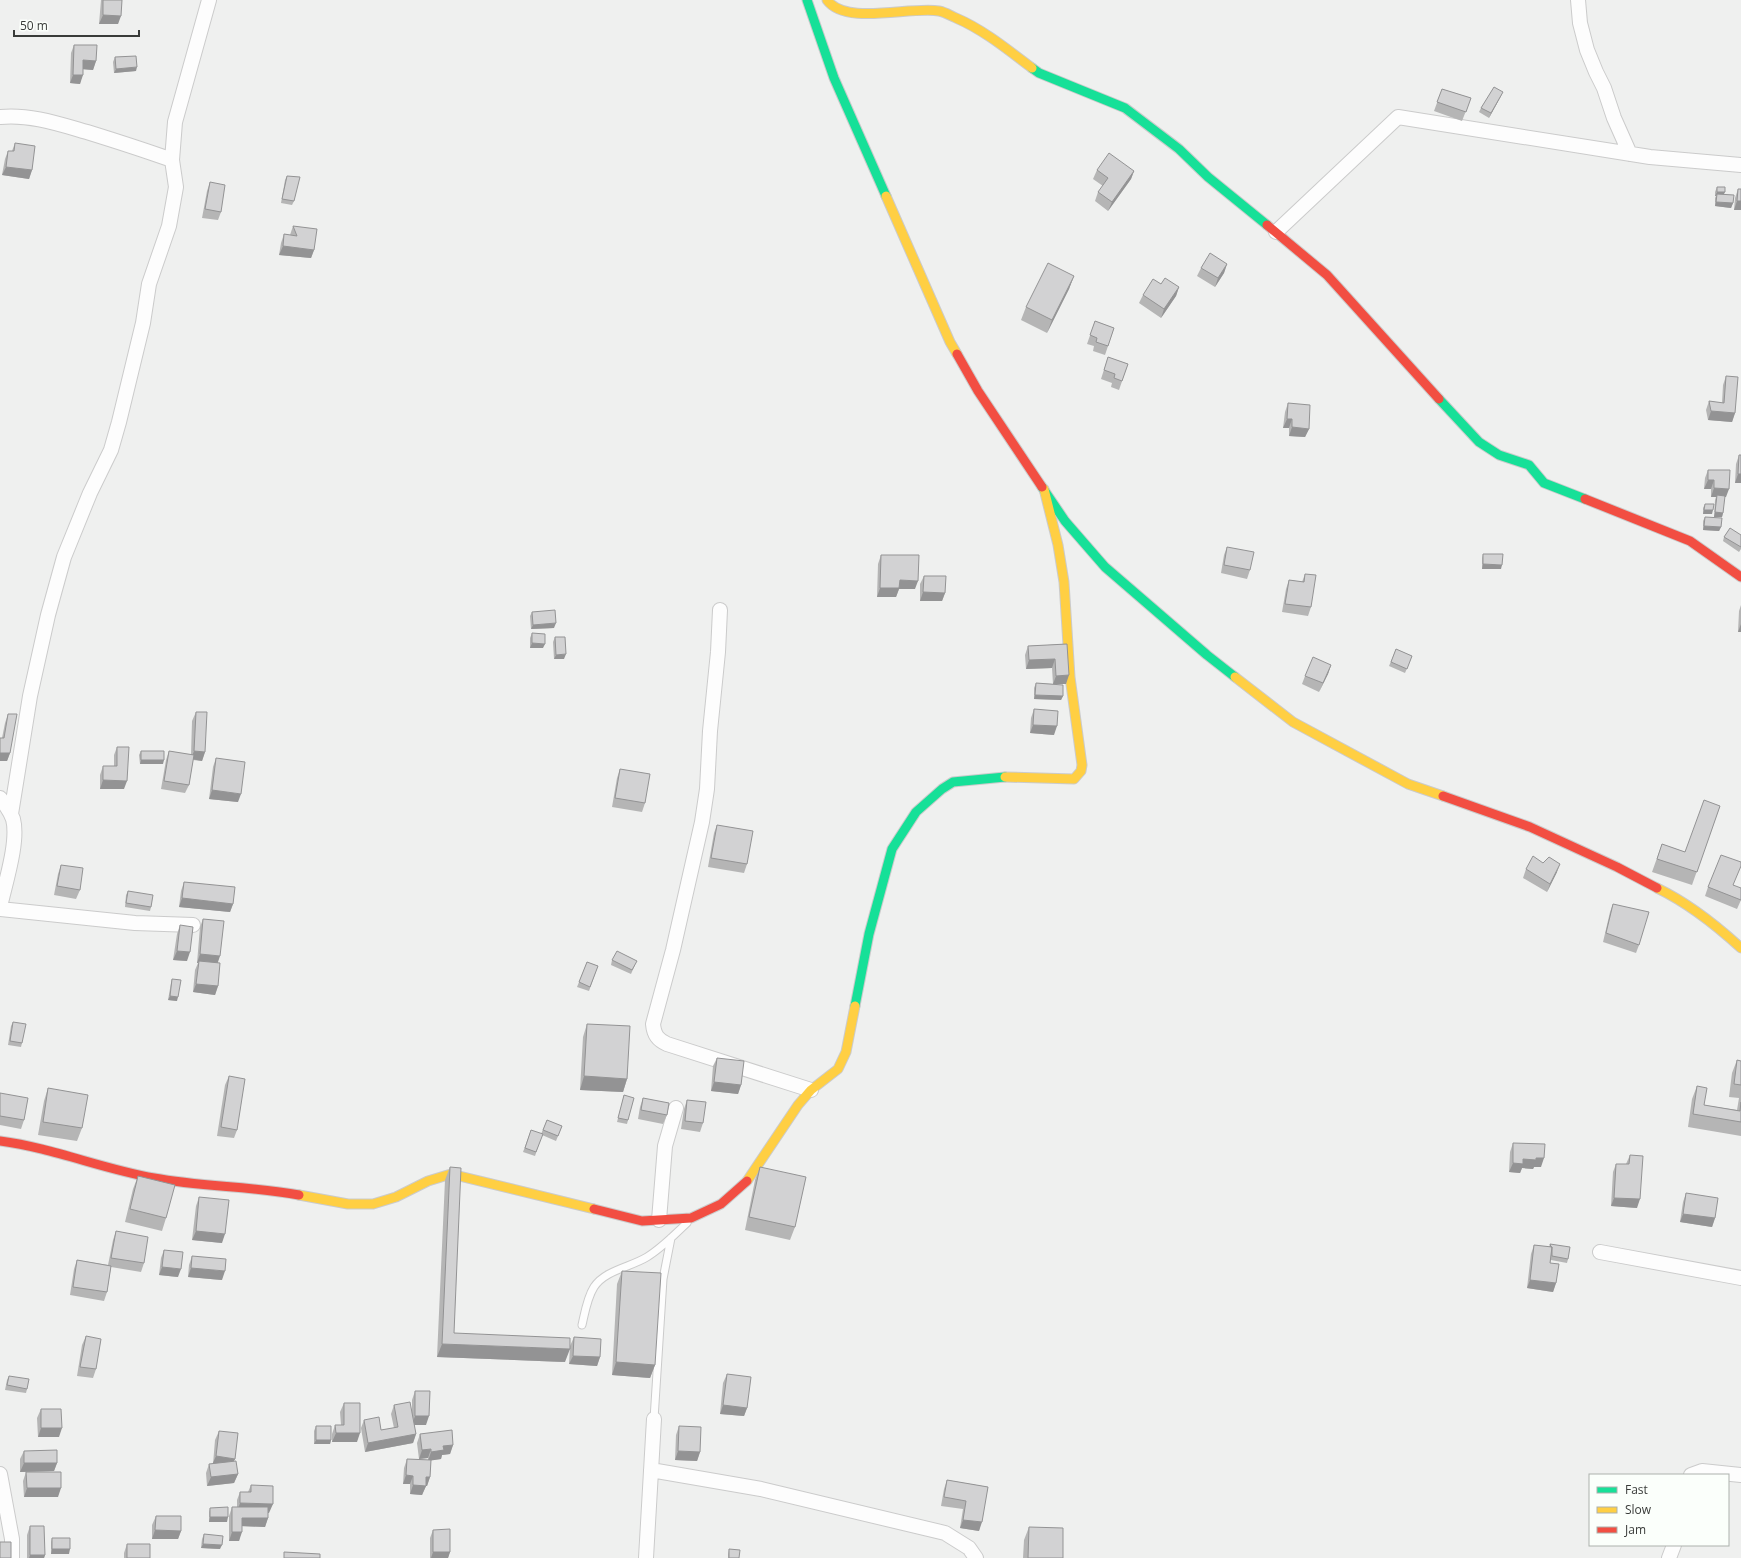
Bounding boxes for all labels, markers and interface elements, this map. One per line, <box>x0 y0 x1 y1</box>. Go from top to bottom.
scale bar <box>14 12 139 38</box>
text: 50 m <box>20 17 48 34</box>
legend <box>1589 1474 1729 1546</box>
text: Fast <box>1625 1481 1648 1498</box>
text: Slow <box>1625 1501 1652 1518</box>
text: Jam <box>1624 1521 1646 1538</box>

